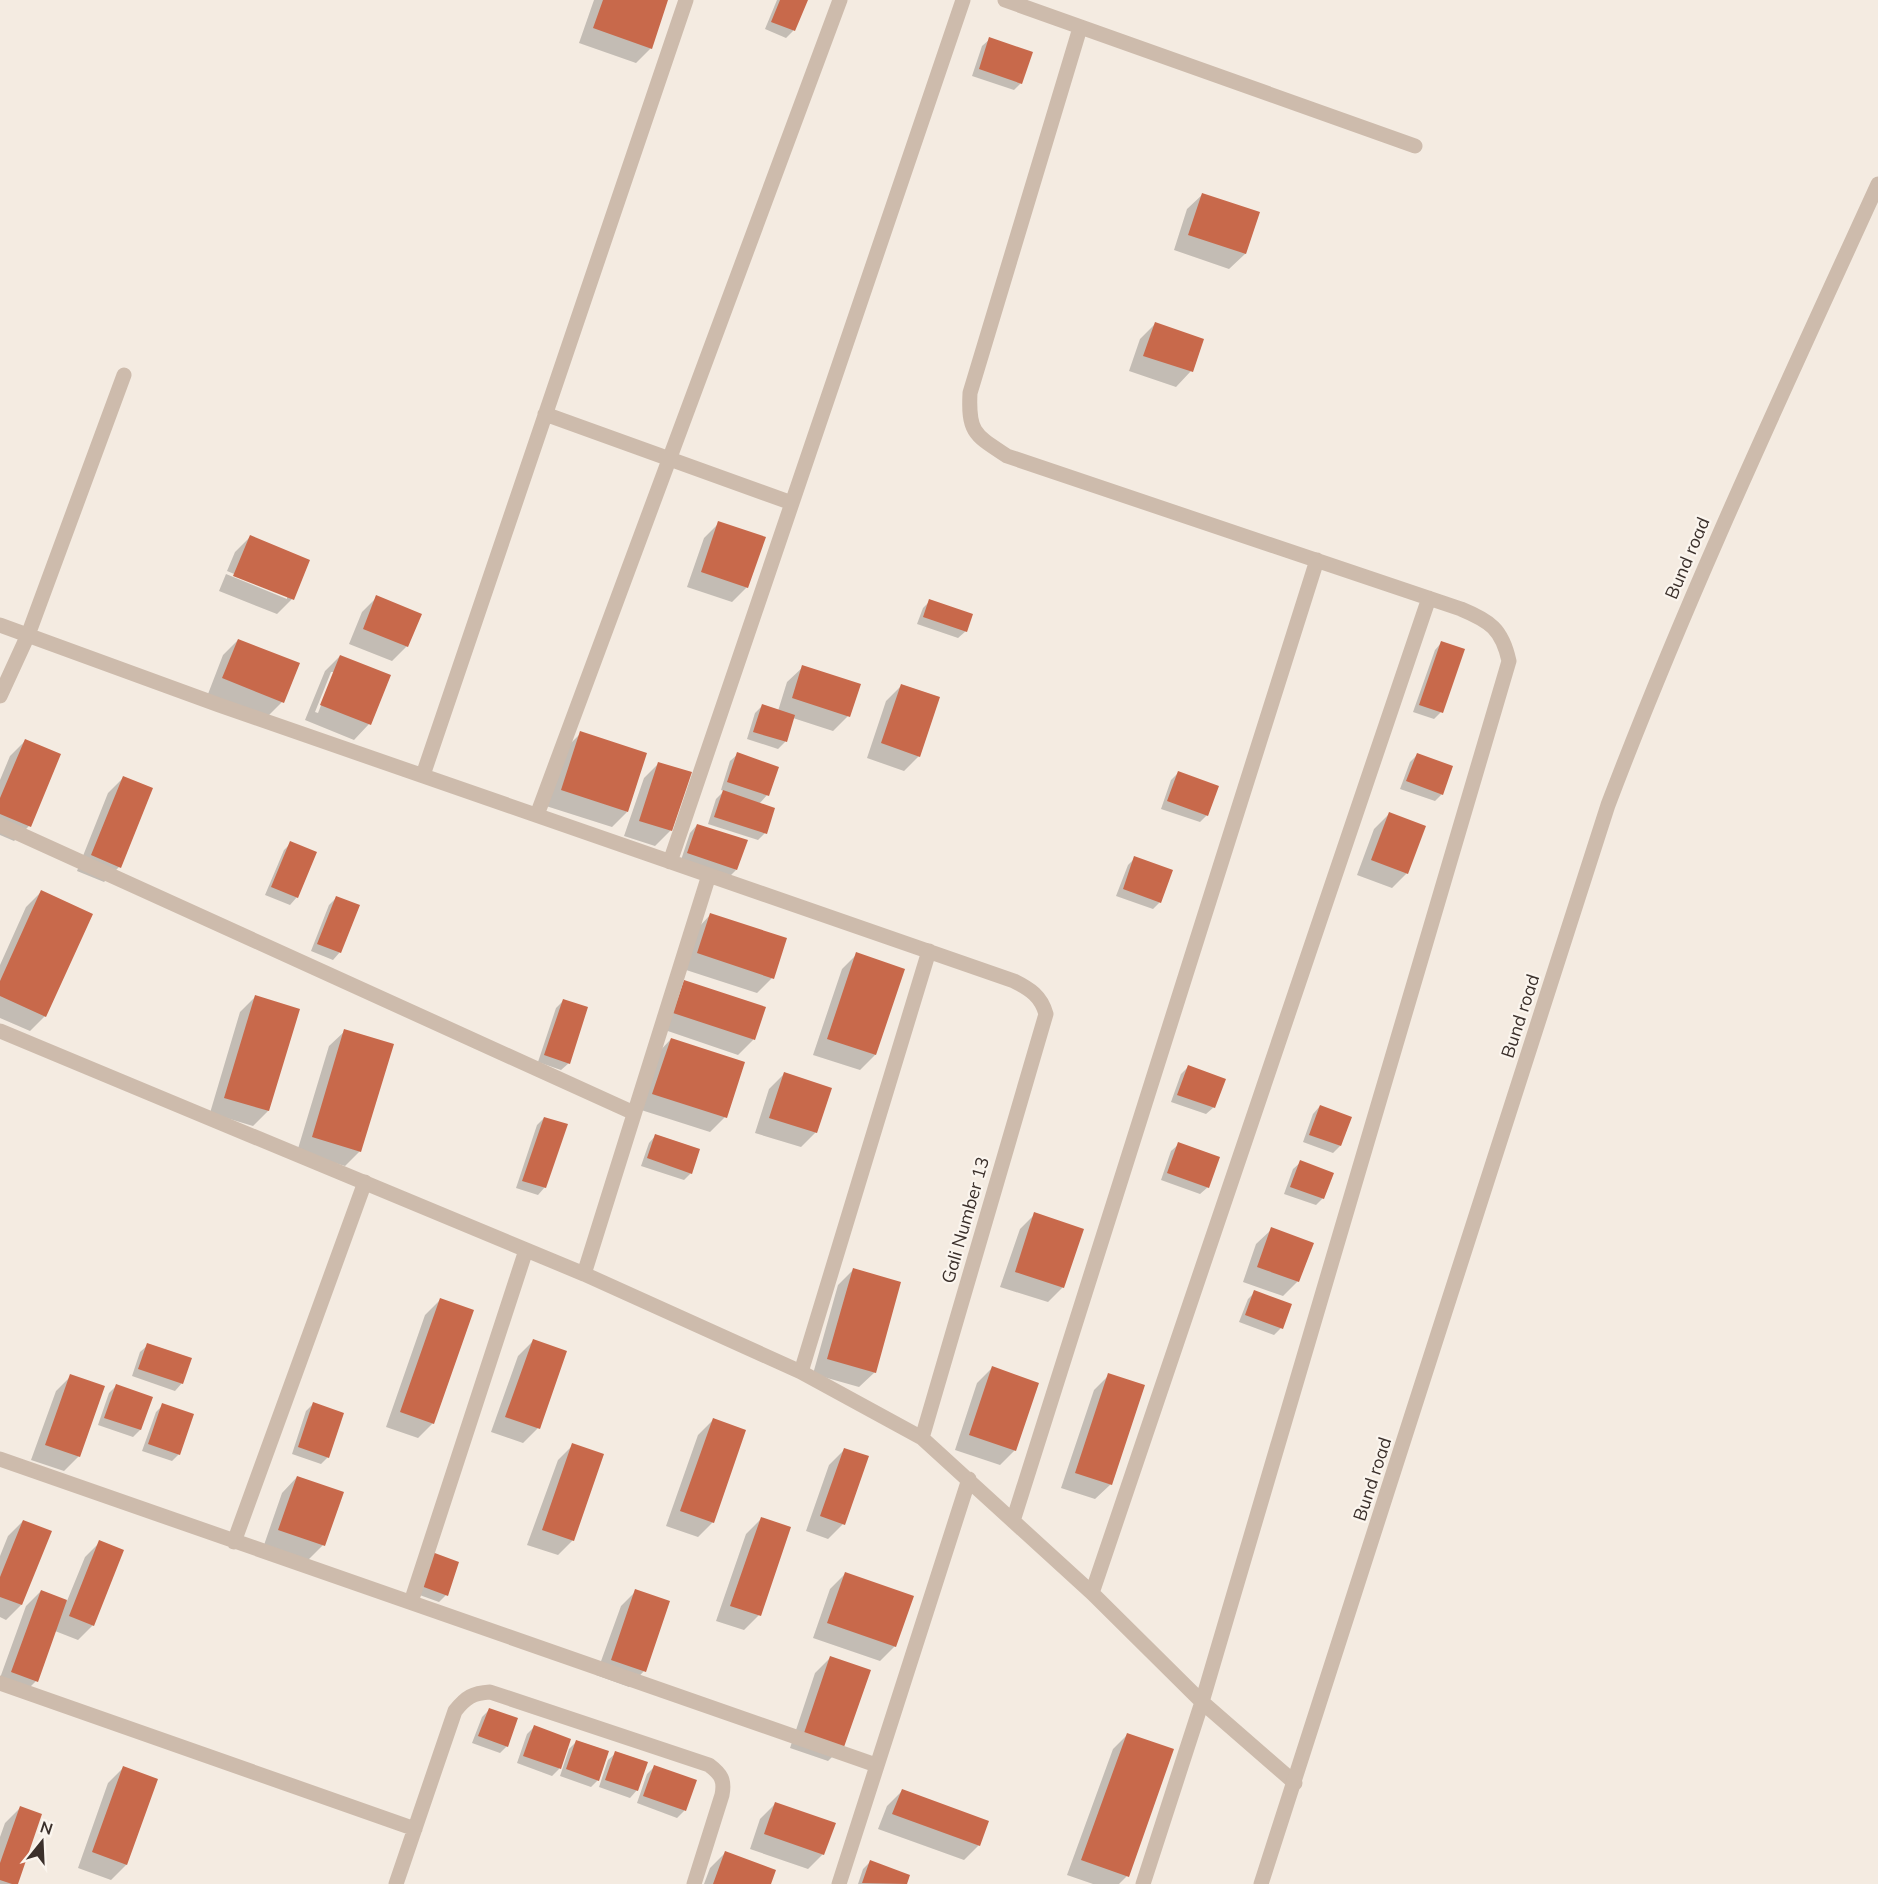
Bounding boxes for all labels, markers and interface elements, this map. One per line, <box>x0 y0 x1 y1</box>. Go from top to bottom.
street label: Bund road <box>1659 513 1715 603</box>
street label: Bund road <box>1496 971 1544 1061</box>
street label: Gali Number 13 <box>936 1154 994 1286</box>
street label: Bund road <box>1348 1434 1396 1524</box>
north arrow <box>12 1812 72 1872</box>
text: N <box>38 1816 55 1839</box>

